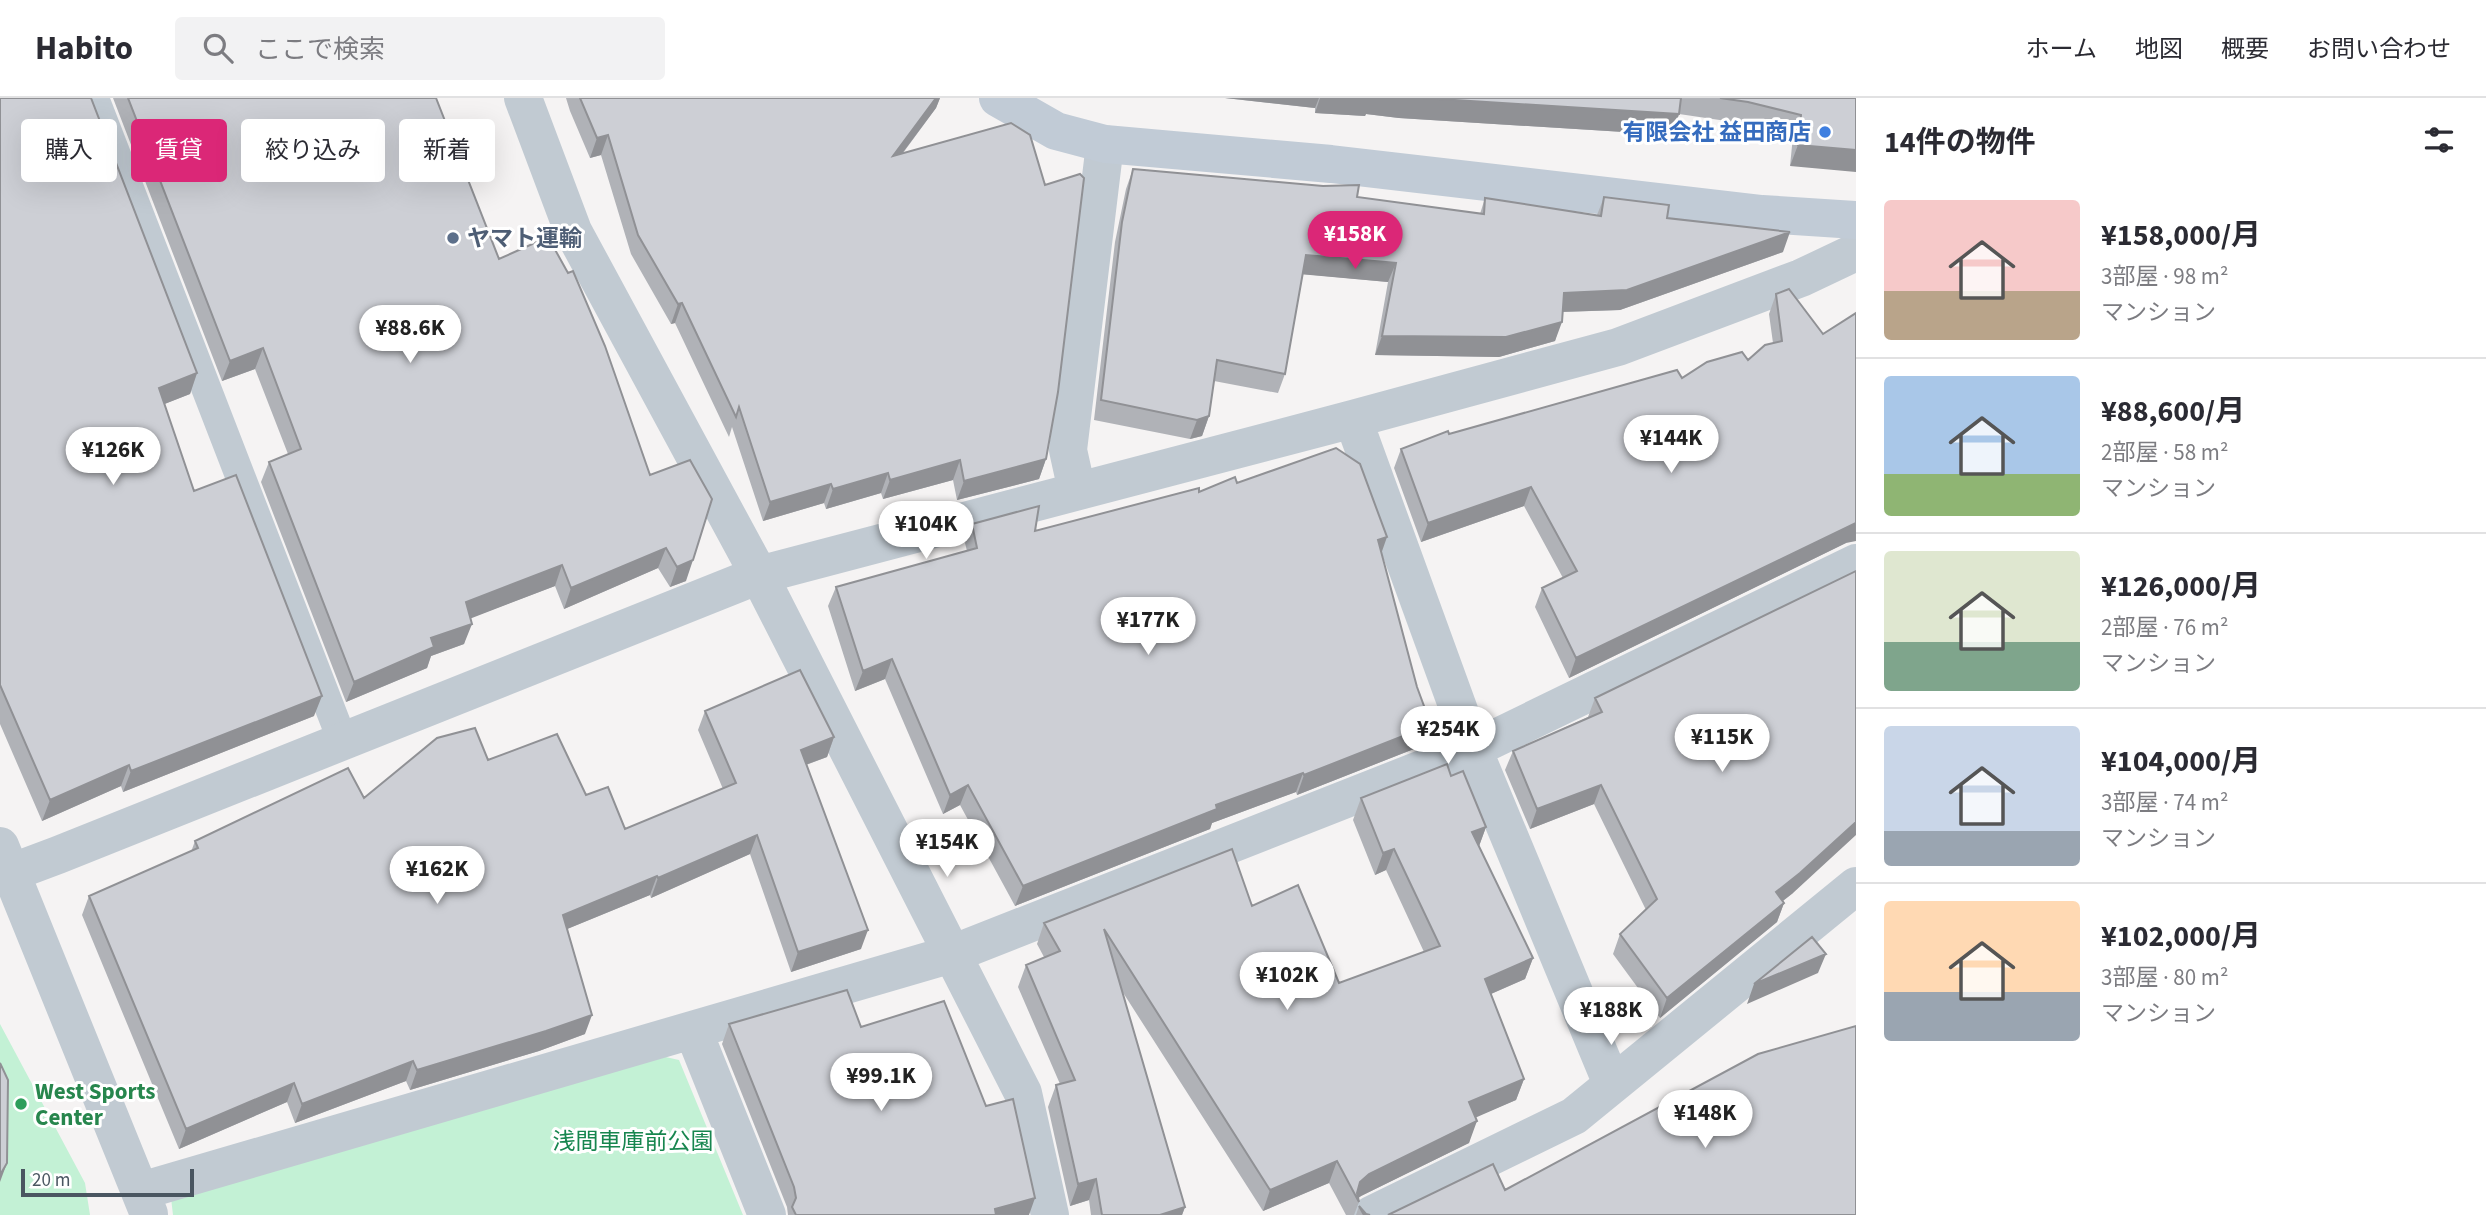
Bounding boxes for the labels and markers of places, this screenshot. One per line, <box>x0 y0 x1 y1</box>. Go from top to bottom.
place label: 有限会社 益田商店 <box>1622 116 1811 149</box>
marker: 有限会社 益田商店 <box>1817 124 1833 140</box>
pin: ¥158K <box>1306 212 1404 271</box>
place label: ヤマト運輸 <box>467 222 582 255</box>
marker: ヤマト運輸 <box>445 230 461 246</box>
pin: ¥88.6K <box>353 306 467 365</box>
pin: ¥144K <box>1622 416 1720 475</box>
pin: ¥126K <box>64 428 162 487</box>
pin: ¥104K <box>877 502 975 561</box>
pin: ¥177K <box>1099 598 1197 657</box>
pin: ¥254K <box>1399 706 1497 766</box>
pin: ¥115K <box>1673 714 1771 774</box>
pin: ¥154K <box>898 820 996 879</box>
pin: ¥162K <box>388 846 486 906</box>
pin: ¥102K <box>1238 953 1336 1012</box>
pin: ¥188K <box>1562 988 1660 1047</box>
pin: ¥99.1K <box>824 1054 938 1113</box>
place label: West Sports Center <box>35 1075 155 1134</box>
pin: ¥148K <box>1656 1090 1754 1150</box>
marker: West Sports Center <box>13 1096 29 1112</box>

